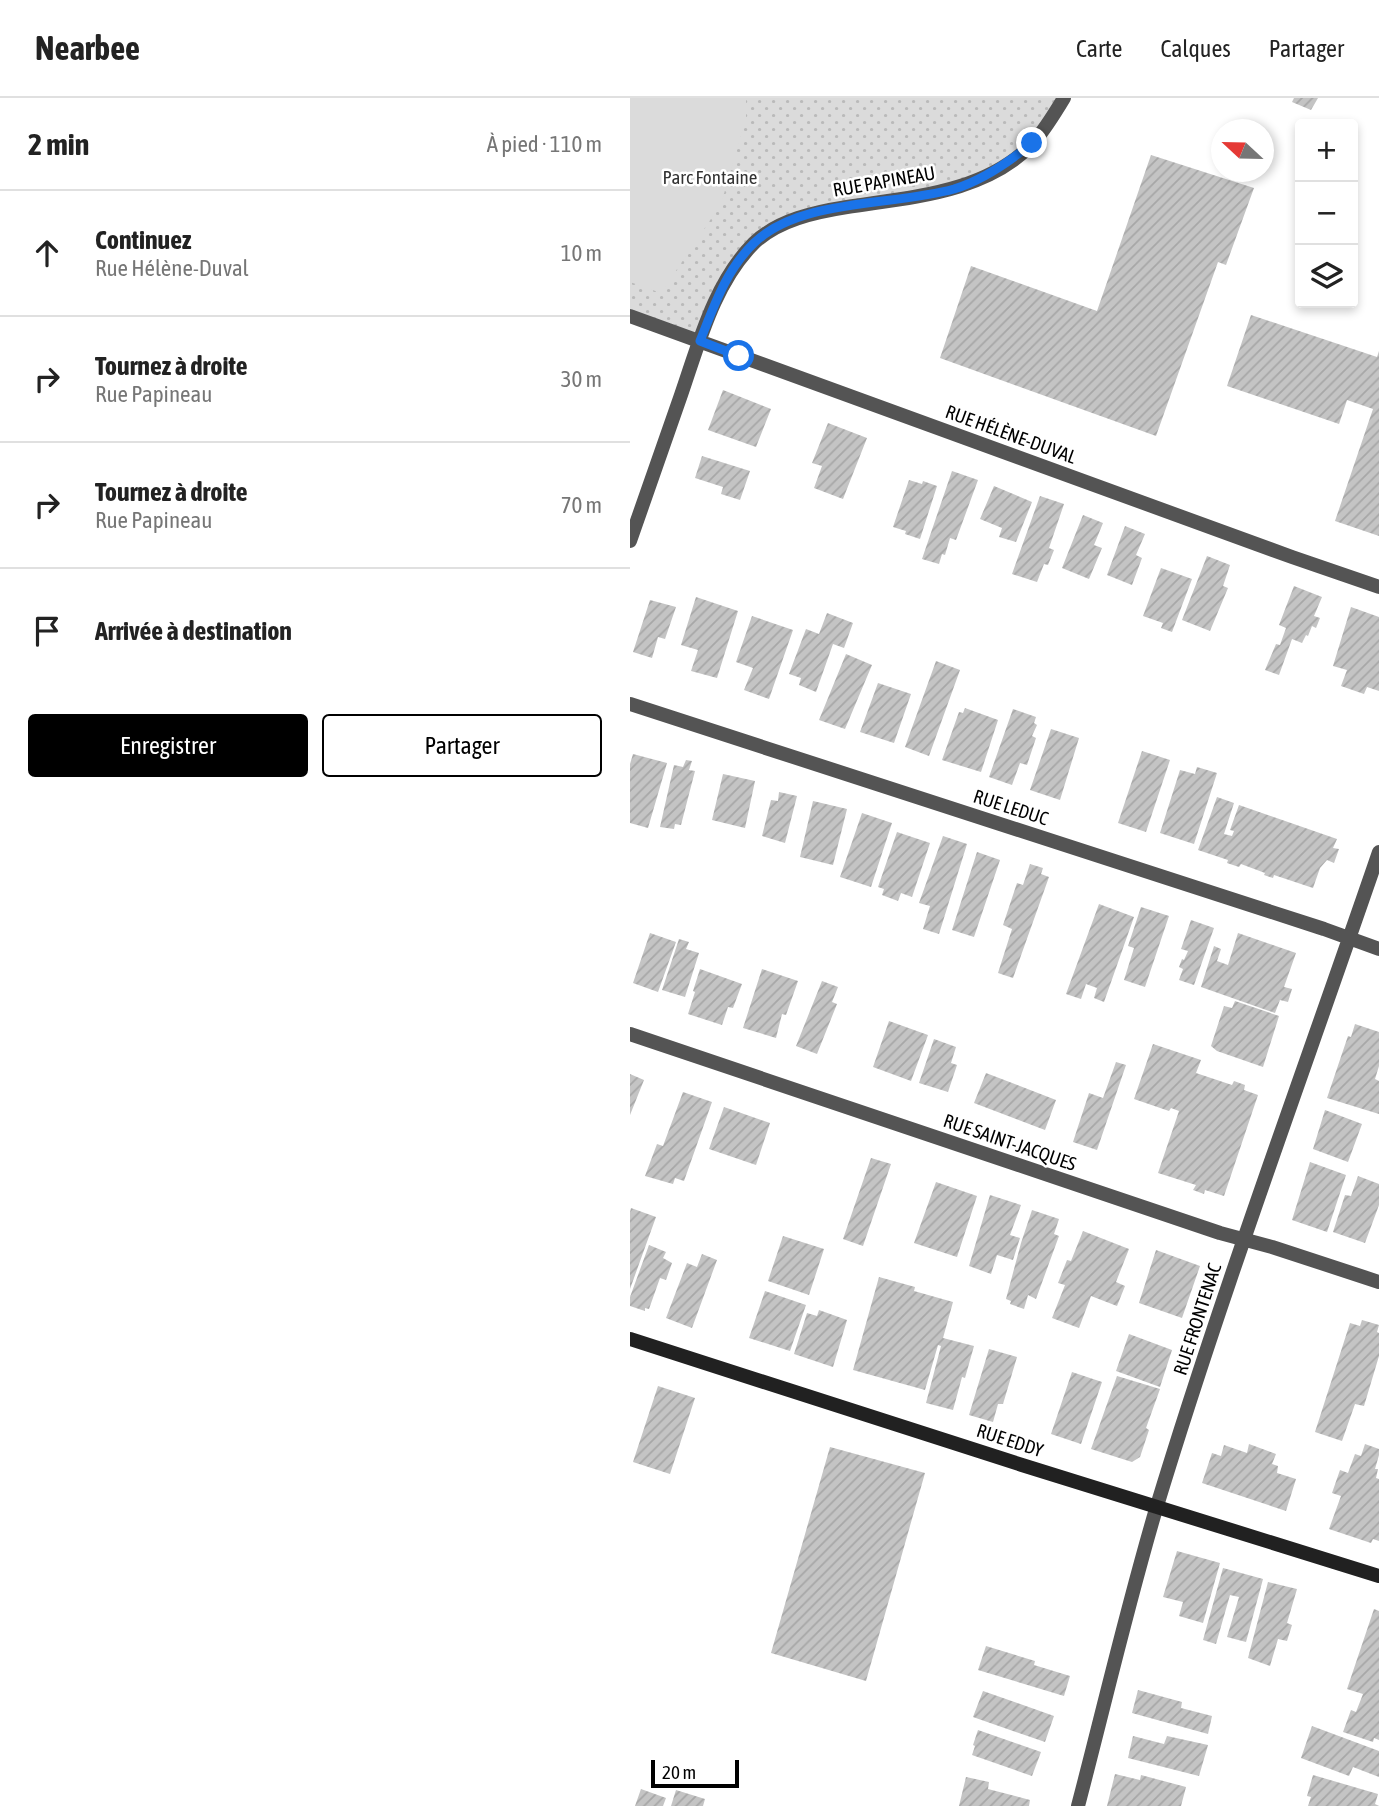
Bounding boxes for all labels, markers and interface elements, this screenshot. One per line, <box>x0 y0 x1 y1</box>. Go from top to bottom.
text: Nearbee <box>35 29 140 67</box>
text: Carte <box>1076 35 1122 62</box>
text: Calques <box>1160 35 1231 62</box>
text: Partager <box>1269 35 1344 62</box>
north arrow <box>1211 119 1274 182</box>
map controls <box>1295 119 1358 308</box>
button: + <box>1295 119 1358 182</box>
text: 2 min <box>28 127 89 161</box>
route end <box>1016 127 1047 158</box>
text: À pied · 110 m <box>487 131 602 157</box>
street label: RUE PAPINEAU <box>831 161 937 201</box>
park label: Parc Fontaine <box>663 166 757 188</box>
button: − <box>1295 182 1358 245</box>
text: Continuez <box>95 225 191 255</box>
icon: ahead <box>28 234 66 272</box>
text: 10 m <box>561 240 602 266</box>
button: layers <box>1295 245 1358 308</box>
text: Rue Hélène-Duval <box>95 255 249 281</box>
route start <box>723 340 754 371</box>
text: Tournez à droite <box>95 351 248 381</box>
icon: right <box>28 360 66 398</box>
text: 30 m <box>561 366 602 392</box>
text: Rue Papineau <box>95 381 212 407</box>
street label: RUE HÉLÈNE-DUVAL <box>943 400 1080 468</box>
text: Tournez à droite <box>95 477 248 507</box>
icon: right <box>28 486 66 524</box>
text: 70 m <box>561 492 602 518</box>
text: Rue Papineau <box>95 507 212 533</box>
icon: arrive <box>28 612 66 650</box>
text: Arrivée à destination <box>95 616 292 646</box>
button: Enregistrer <box>28 714 308 777</box>
button: Partager <box>322 714 602 777</box>
street label: RUE LEDUC <box>971 785 1052 830</box>
street label: RUE SAINT-JACQUES <box>941 1109 1079 1175</box>
street label: RUE FRONTENAC <box>1169 1260 1226 1378</box>
street label: RUE EDDY <box>974 1419 1047 1461</box>
scale bar <box>651 1757 738 1789</box>
text: 20 m <box>662 1761 696 1783</box>

